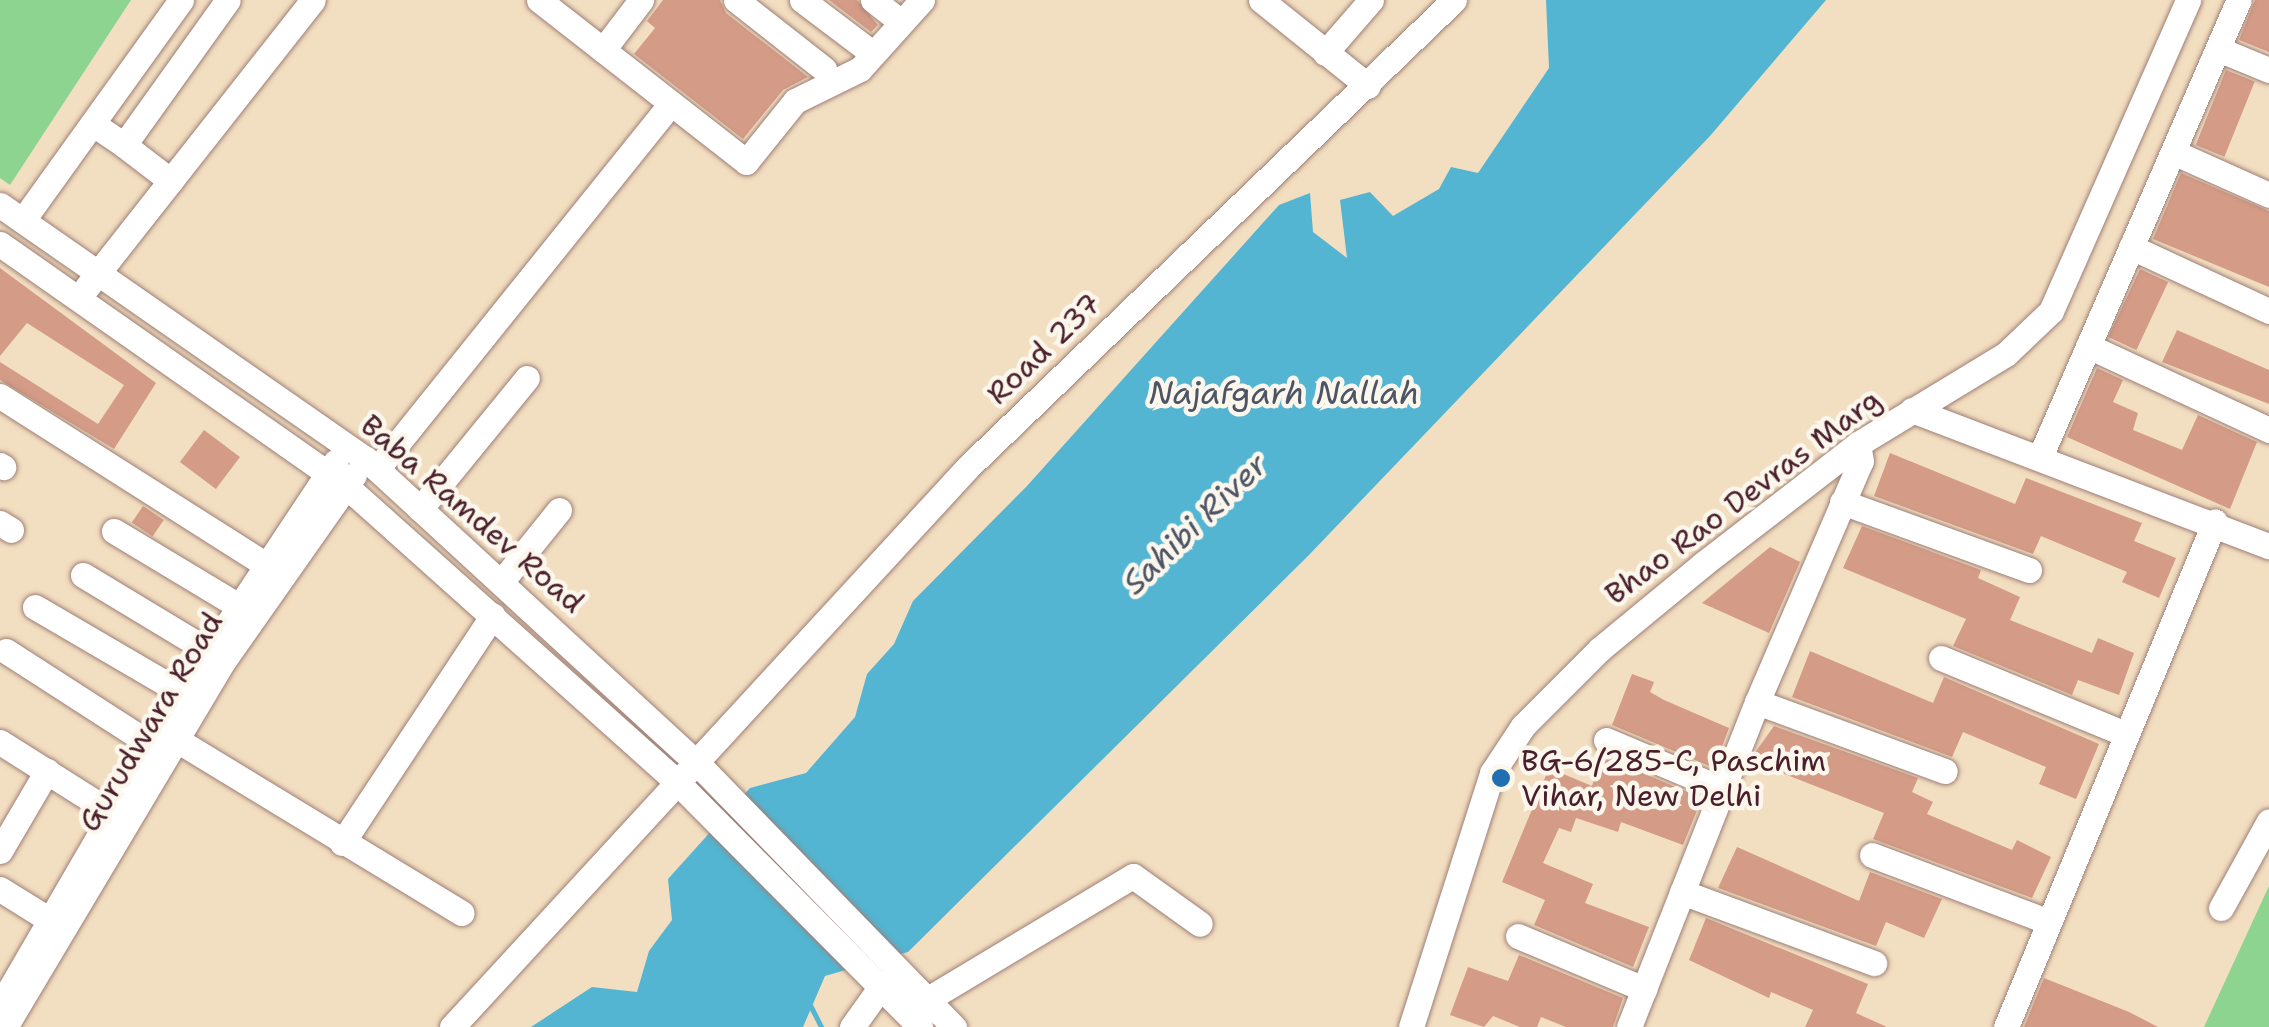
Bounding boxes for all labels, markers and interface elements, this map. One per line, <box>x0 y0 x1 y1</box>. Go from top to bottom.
street label: Road 237 <box>980 286 1108 412</box>
water label: Najafgarh Nallah <box>1149 374 1419 412</box>
street label: Bhao Rao Devras Marg <box>1598 382 1888 612</box>
street label: Baba Ramdev Road <box>353 407 591 621</box>
water label: Sahibi River <box>1115 446 1275 602</box>
street label: Gurudwara Road <box>71 606 231 838</box>
place label: BG-6/285-C, Paschim Vihar, New Delhi <box>1521 743 1826 814</box>
marker: BG-6/285-C, Paschim Vihar, New Delhi <box>1490 767 1512 789</box>

